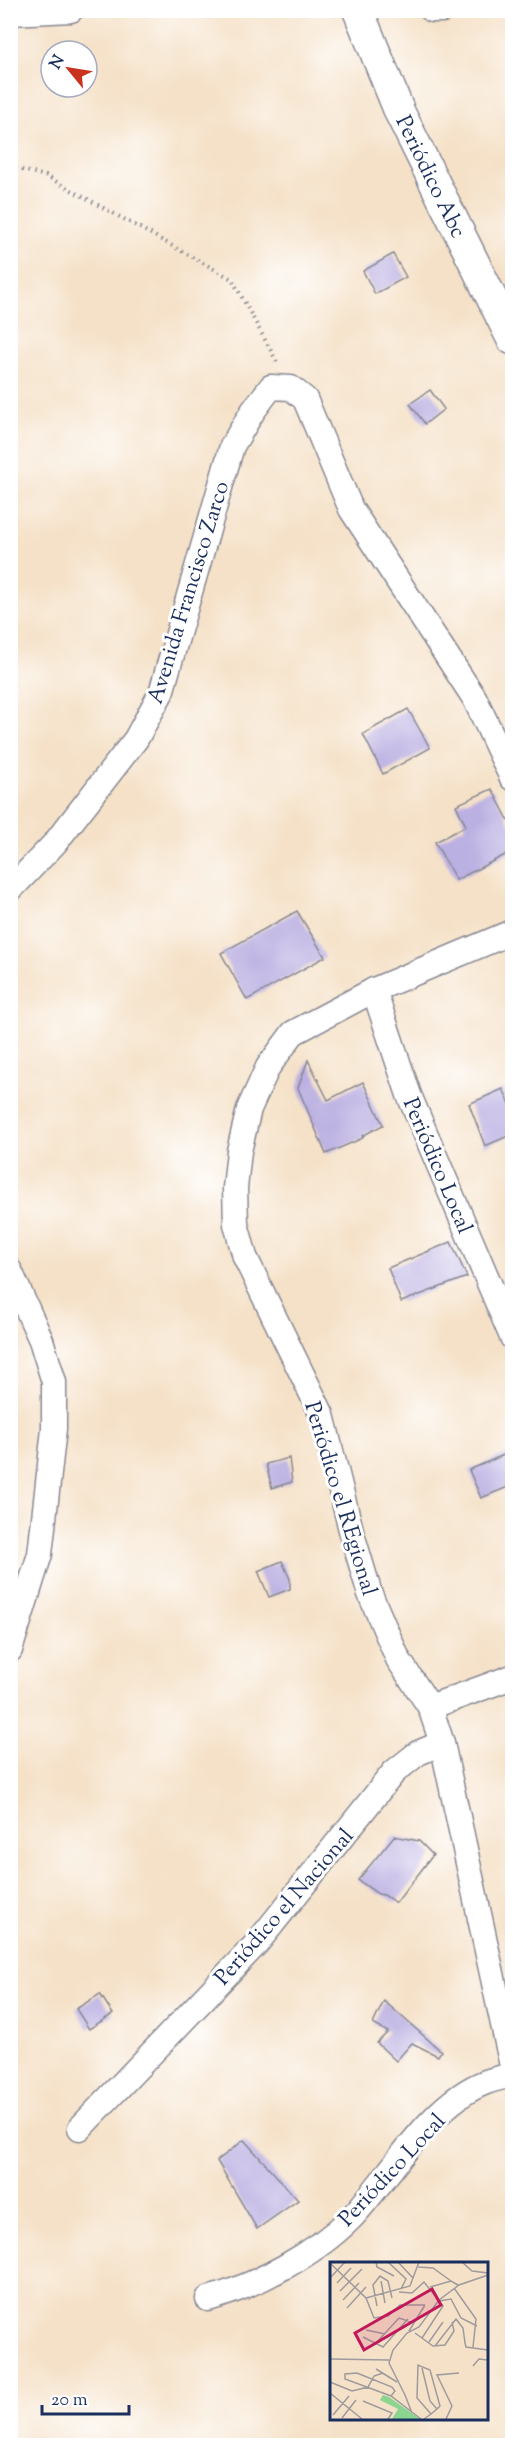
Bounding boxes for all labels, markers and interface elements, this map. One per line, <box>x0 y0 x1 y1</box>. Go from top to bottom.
north arrow <box>39 39 99 99</box>
text: N <box>45 51 71 74</box>
street label: Periódico Abc <box>386 111 473 244</box>
street label: Avenida Francisco Zarco <box>141 478 239 708</box>
street label: Periódico Local <box>393 1093 479 1239</box>
street label: Periódico el REgional <box>294 1398 384 1600</box>
street label: Periódico el Nacional <box>208 1822 363 1994</box>
street label: Periódico Local <box>332 2107 454 2235</box>
inset map <box>330 2262 487 2420</box>
scale bar <box>42 2378 129 2416</box>
text: 20 m <box>51 2388 88 2414</box>

